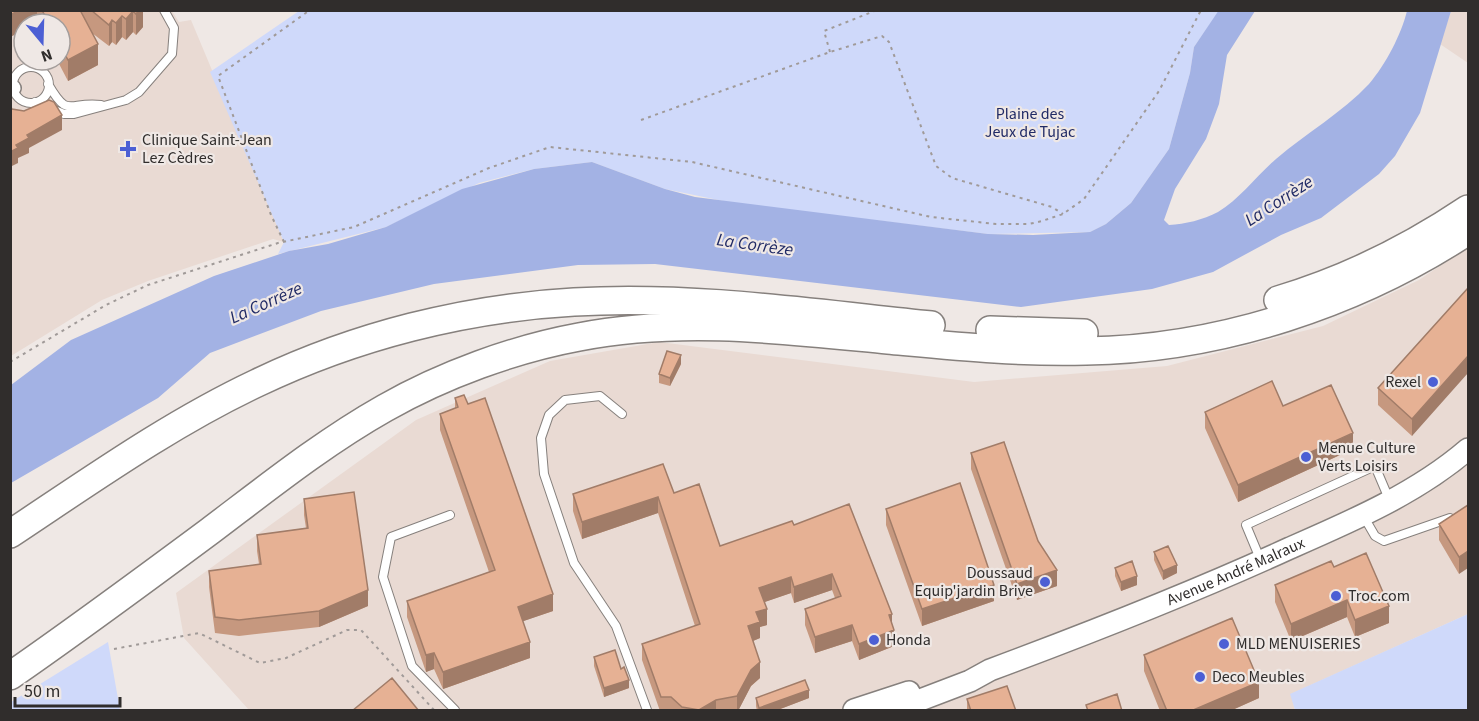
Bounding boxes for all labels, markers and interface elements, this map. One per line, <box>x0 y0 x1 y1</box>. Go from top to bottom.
north arrow <box>12 12 72 72</box>
text: N <box>38 43 55 67</box>
park label: Plaine des Jeux de Tujac <box>985 103 1075 143</box>
place label: Clinique Saint-Jean Lez Cèdres <box>142 129 272 169</box>
marker: Clinique Saint-Jean Lez Cèdres <box>119 140 137 158</box>
water label: La Corrèze <box>1240 169 1318 232</box>
water label: La Corrèze <box>715 227 795 263</box>
water label: La Corrèze <box>226 276 307 330</box>
place label: Rexel <box>1385 371 1421 393</box>
marker: Rexel <box>1426 375 1440 389</box>
place label: Menue Culture Verts Loisirs <box>1318 437 1415 477</box>
marker: Menue Culture Verts Loisirs <box>1299 450 1313 464</box>
street label: Avenue André Malraux <box>1164 532 1308 611</box>
place label: Doussaud Equip'jardin Brive <box>914 562 1033 602</box>
marker: Doussaud Equip'jardin Brive <box>1038 575 1052 589</box>
place label: Troc.com <box>1348 585 1410 607</box>
marker: Troc.com <box>1329 589 1343 603</box>
place label: Honda <box>886 629 931 651</box>
marker: Honda <box>867 633 881 647</box>
place label: MLD MENUISERIES <box>1236 633 1361 655</box>
marker: MLD MENUISERIES <box>1217 637 1231 651</box>
place label: Deco Meubles <box>1212 666 1305 688</box>
scale bar <box>15 670 120 708</box>
marker: Deco Meubles <box>1193 670 1207 684</box>
text: 50 m <box>24 679 60 704</box>

